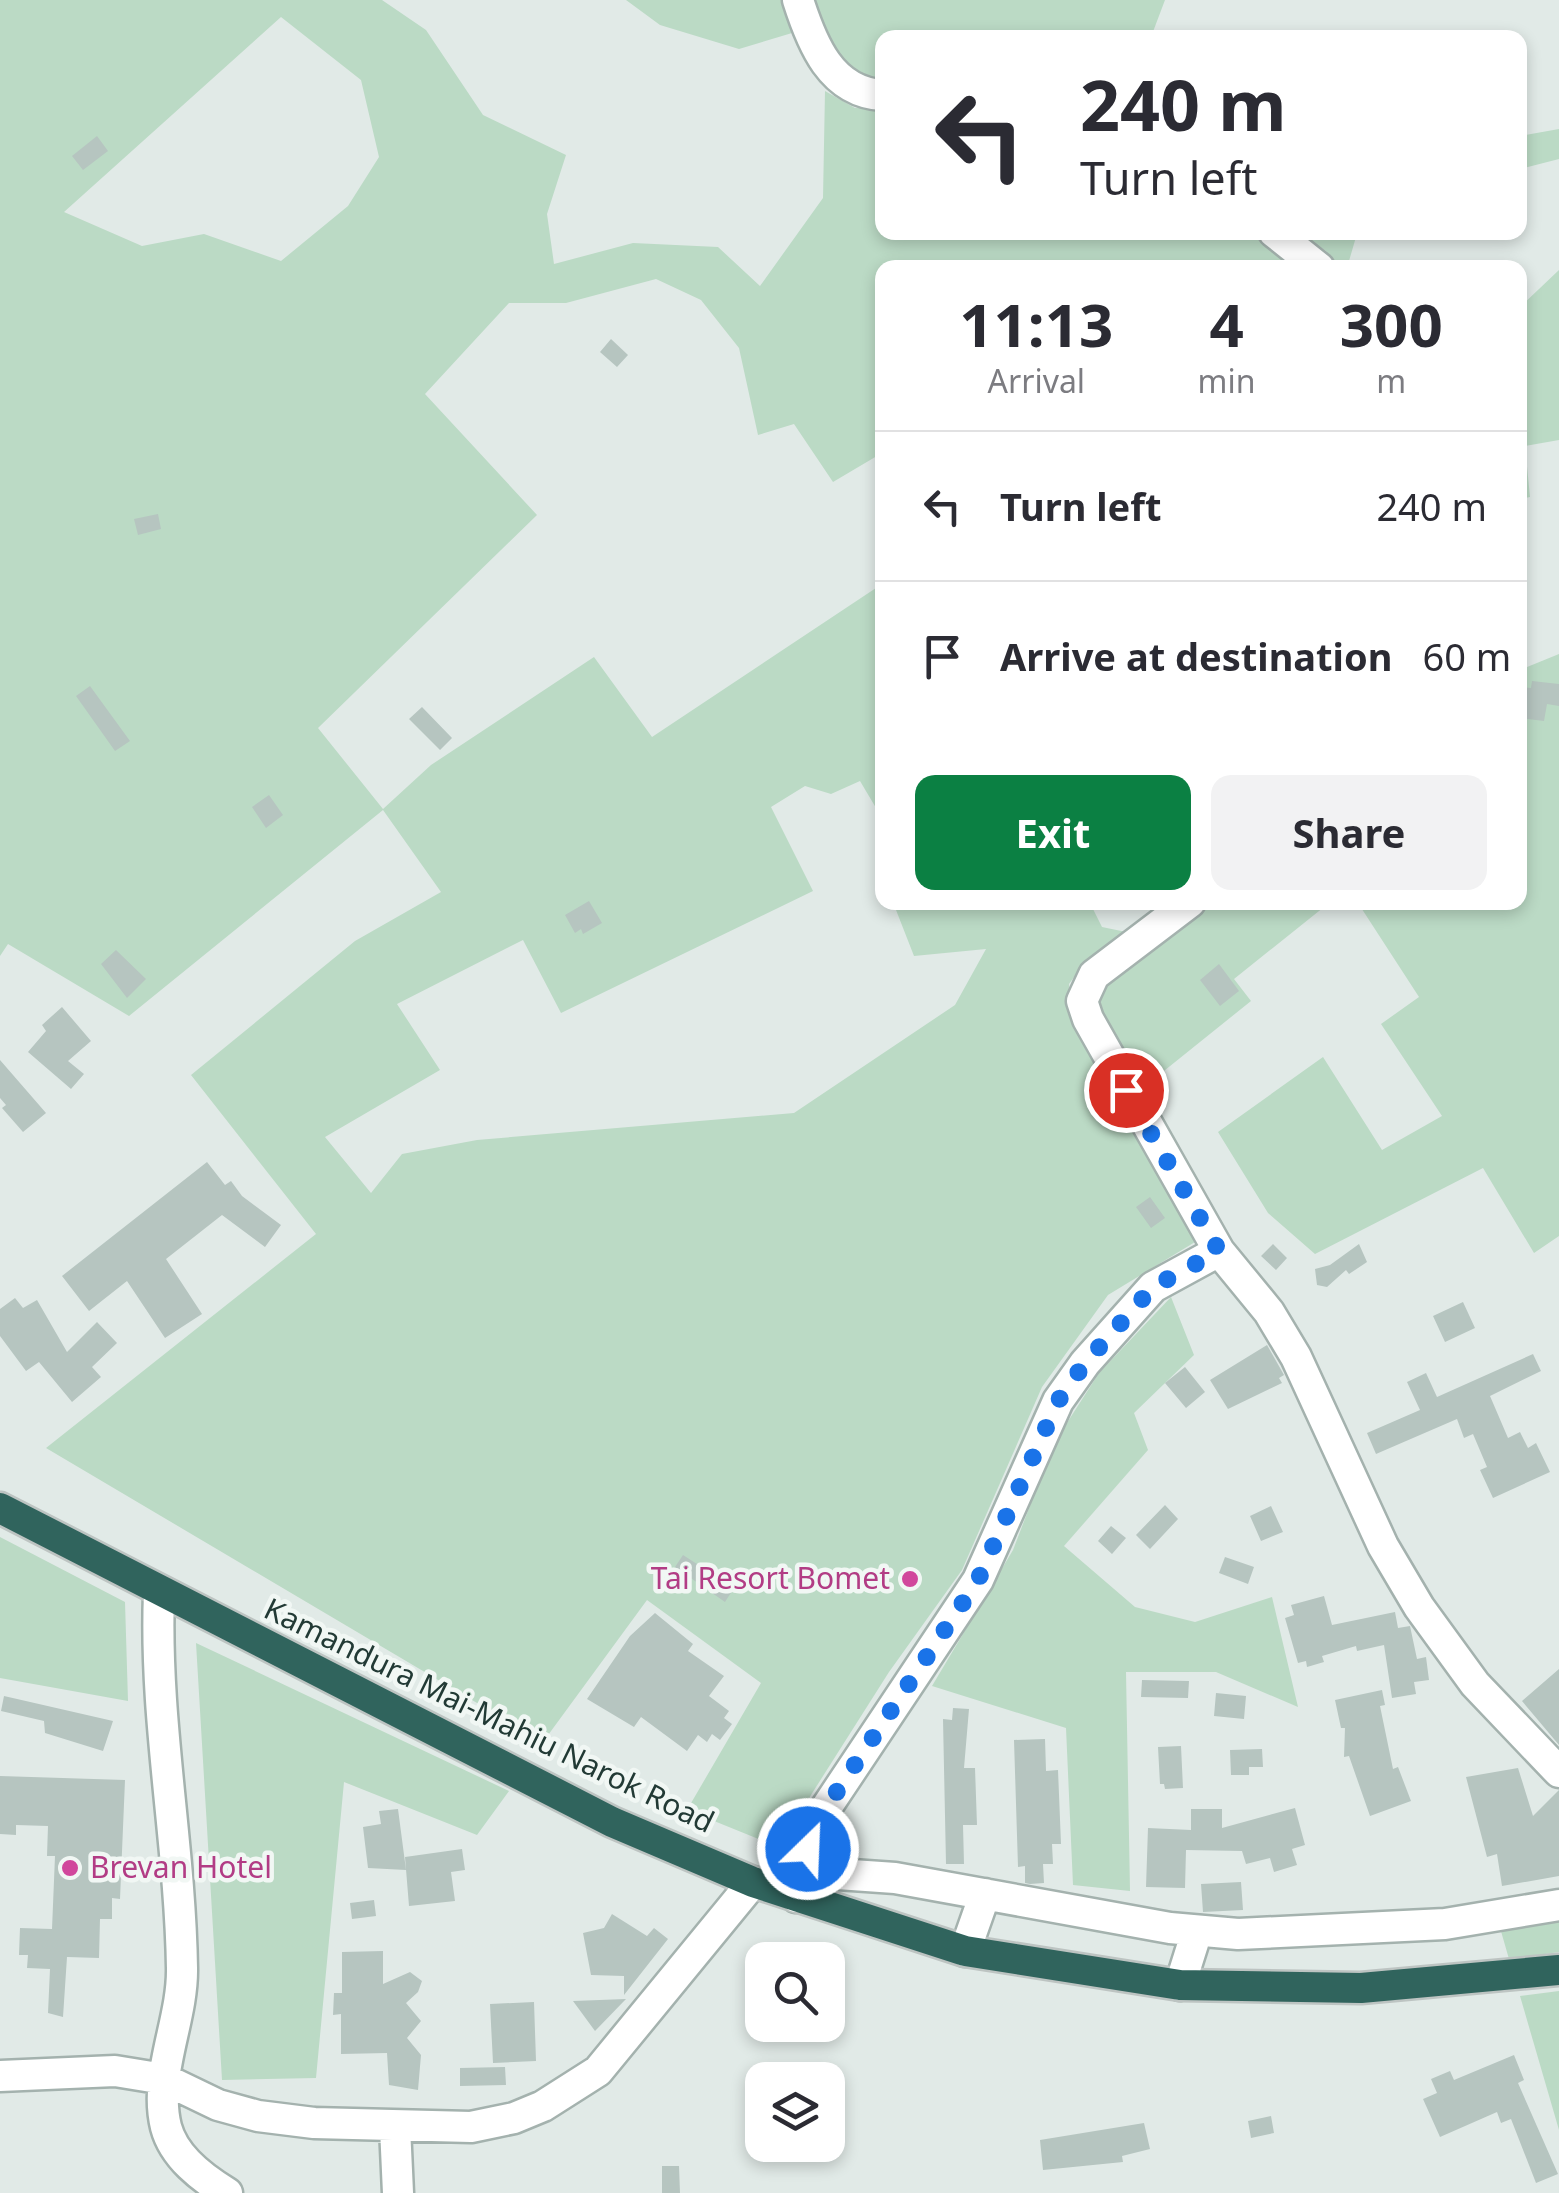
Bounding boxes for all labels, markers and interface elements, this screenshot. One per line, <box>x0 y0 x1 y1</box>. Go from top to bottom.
text: 240 m <box>1080 56 1287 152</box>
icon: left <box>915 70 1045 200</box>
text: Turn left <box>1080 147 1257 208</box>
text: 11:13 <box>959 283 1113 365</box>
text: 4 <box>1209 283 1244 365</box>
text: 300 <box>1340 283 1443 365</box>
text: Arrival <box>988 359 1085 402</box>
text: min <box>1198 359 1256 402</box>
text: m <box>1376 359 1406 402</box>
icon: left <box>915 479 970 534</box>
text: Turn left <box>1000 480 1162 532</box>
text: 240 m <box>1376 480 1487 532</box>
icon: arrive <box>915 629 970 684</box>
text: Arrive at destination <box>1000 630 1392 682</box>
text: 60 m <box>1422 630 1511 682</box>
button: Exit <box>915 775 1191 890</box>
button: Share <box>1211 775 1487 890</box>
pin <box>1084 1048 1169 1133</box>
icon: arrive <box>1099 1063 1154 1118</box>
place label: Tai Resort Bomet <box>651 1557 890 1598</box>
marker: Tai Resort Bomet <box>899 1568 921 1590</box>
street label: Kamandura Mai-Mahiu Narok Road <box>258 1588 721 1842</box>
position arrow <box>756 1797 860 1901</box>
place label: Brevan Hotel <box>90 1846 272 1887</box>
marker: Brevan Hotel <box>59 1857 81 1879</box>
map controls <box>745 1942 845 2162</box>
button: search <box>745 1942 845 2042</box>
button: layers <box>745 2062 845 2162</box>

